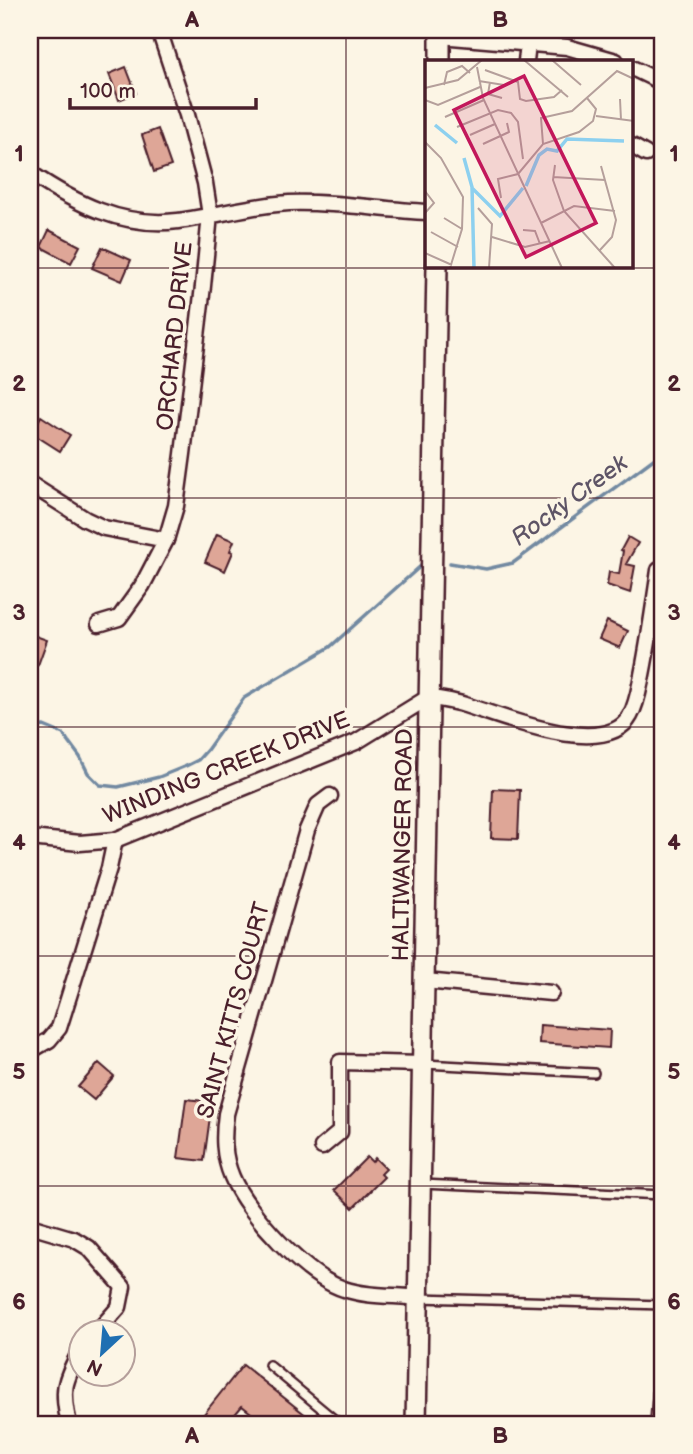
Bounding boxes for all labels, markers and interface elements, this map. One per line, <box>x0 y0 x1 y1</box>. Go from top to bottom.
text: A <box>184 6 200 34</box>
text: B <box>492 6 508 34</box>
inset map <box>425 60 634 268</box>
scale bar <box>70 66 256 110</box>
text: 100 m <box>80 79 136 104</box>
text: 1 <box>14 140 24 168</box>
text: 1 <box>669 140 679 168</box>
street label: ORCHARD DRIVE <box>151 240 199 432</box>
text: 2 <box>12 370 26 398</box>
text: 2 <box>667 370 681 398</box>
water label: Rocky Creek <box>505 448 634 552</box>
text: 3 <box>12 599 26 627</box>
text: 3 <box>667 599 681 627</box>
street label: WINDING CREEK DRIVE <box>99 706 354 830</box>
street label: HALTIWANGER ROAD <box>387 728 419 962</box>
text: 4 <box>12 829 26 857</box>
text: 4 <box>667 829 681 857</box>
street label: SAINT KITTS COURT <box>192 899 276 1122</box>
text: 5 <box>12 1058 26 1086</box>
text: 5 <box>667 1058 681 1086</box>
text: 6 <box>12 1288 26 1316</box>
text: 6 <box>667 1288 681 1316</box>
north arrow <box>66 1318 136 1388</box>
text: N <box>84 1353 107 1380</box>
text: A <box>184 1422 200 1450</box>
text: B <box>492 1422 508 1450</box>

